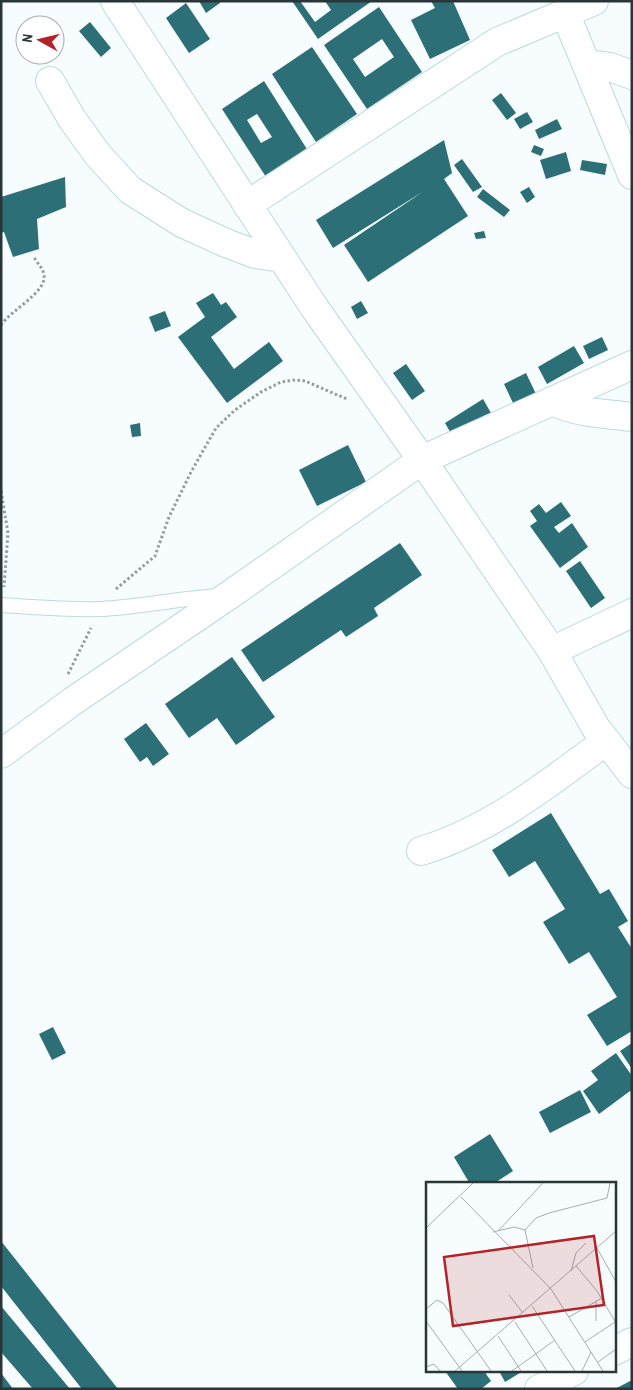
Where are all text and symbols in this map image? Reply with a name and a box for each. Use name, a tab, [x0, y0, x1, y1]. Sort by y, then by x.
north arrow	[15, 15, 65, 65]
text: N	[18, 33, 37, 44]
inset map	[426, 1182, 616, 1372]

